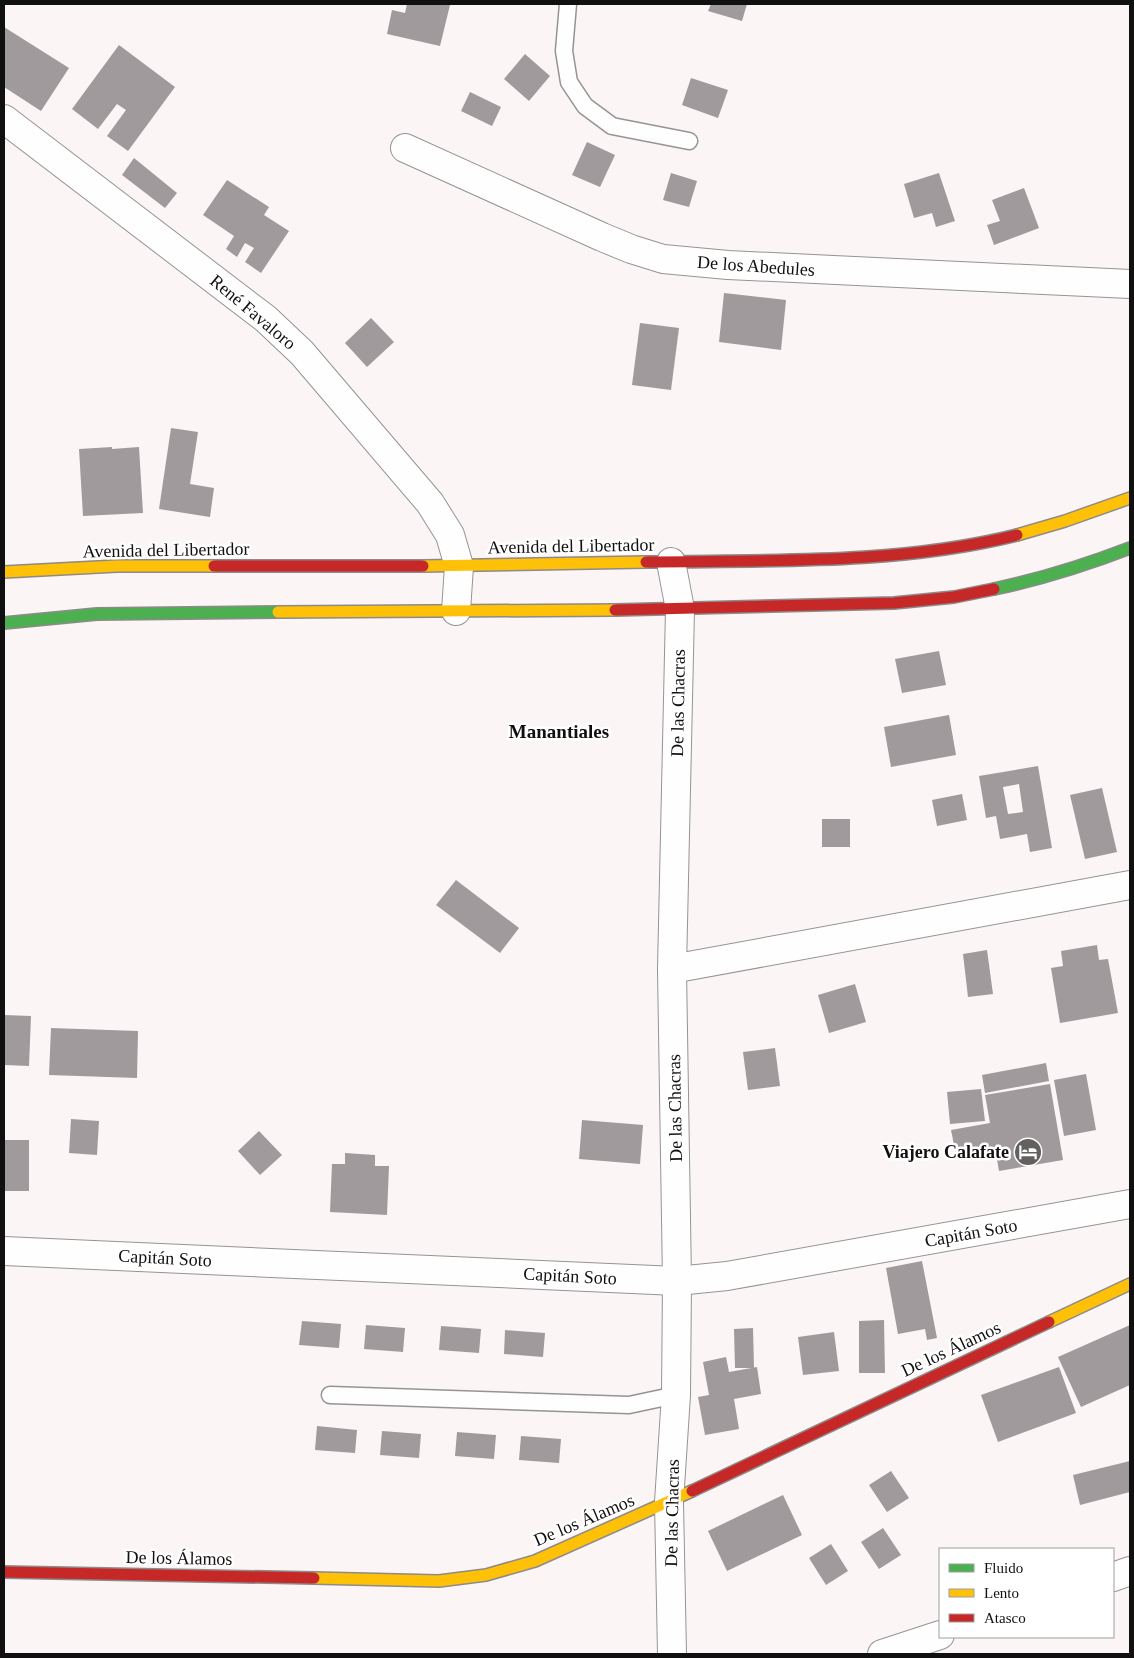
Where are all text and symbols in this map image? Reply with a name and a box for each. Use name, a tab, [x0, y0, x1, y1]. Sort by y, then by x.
street label: De los Abedules	[696, 252, 816, 280]
street label: René Favaloro	[206, 270, 300, 354]
street label: Avenida del Libertador	[488, 535, 654, 557]
street label: Avenida del Libertador	[83, 539, 249, 561]
street label: De las Chacras	[667, 649, 689, 757]
district label: Manantiales	[509, 721, 609, 742]
street label: De las Chacras	[664, 1054, 686, 1162]
hotel icon: Viajero Calafate	[1013, 1137, 1043, 1167]
place label: Viajero Calafate	[883, 1142, 1009, 1162]
street label: Capitán Soto	[923, 1215, 1019, 1251]
street label: Capitán Soto	[118, 1246, 212, 1270]
street label: Capitán Soto	[523, 1264, 617, 1288]
street label: De los Álamos	[898, 1316, 1004, 1381]
street label: De las Chacras	[661, 1459, 683, 1567]
street label: De los Álamos	[530, 1489, 637, 1550]
street label: De los Álamos	[125, 1546, 233, 1569]
legend	[939, 1548, 1114, 1638]
text: Fluido	[984, 1560, 1023, 1576]
text: Lento	[984, 1585, 1019, 1601]
text: Atasco	[984, 1610, 1026, 1626]

